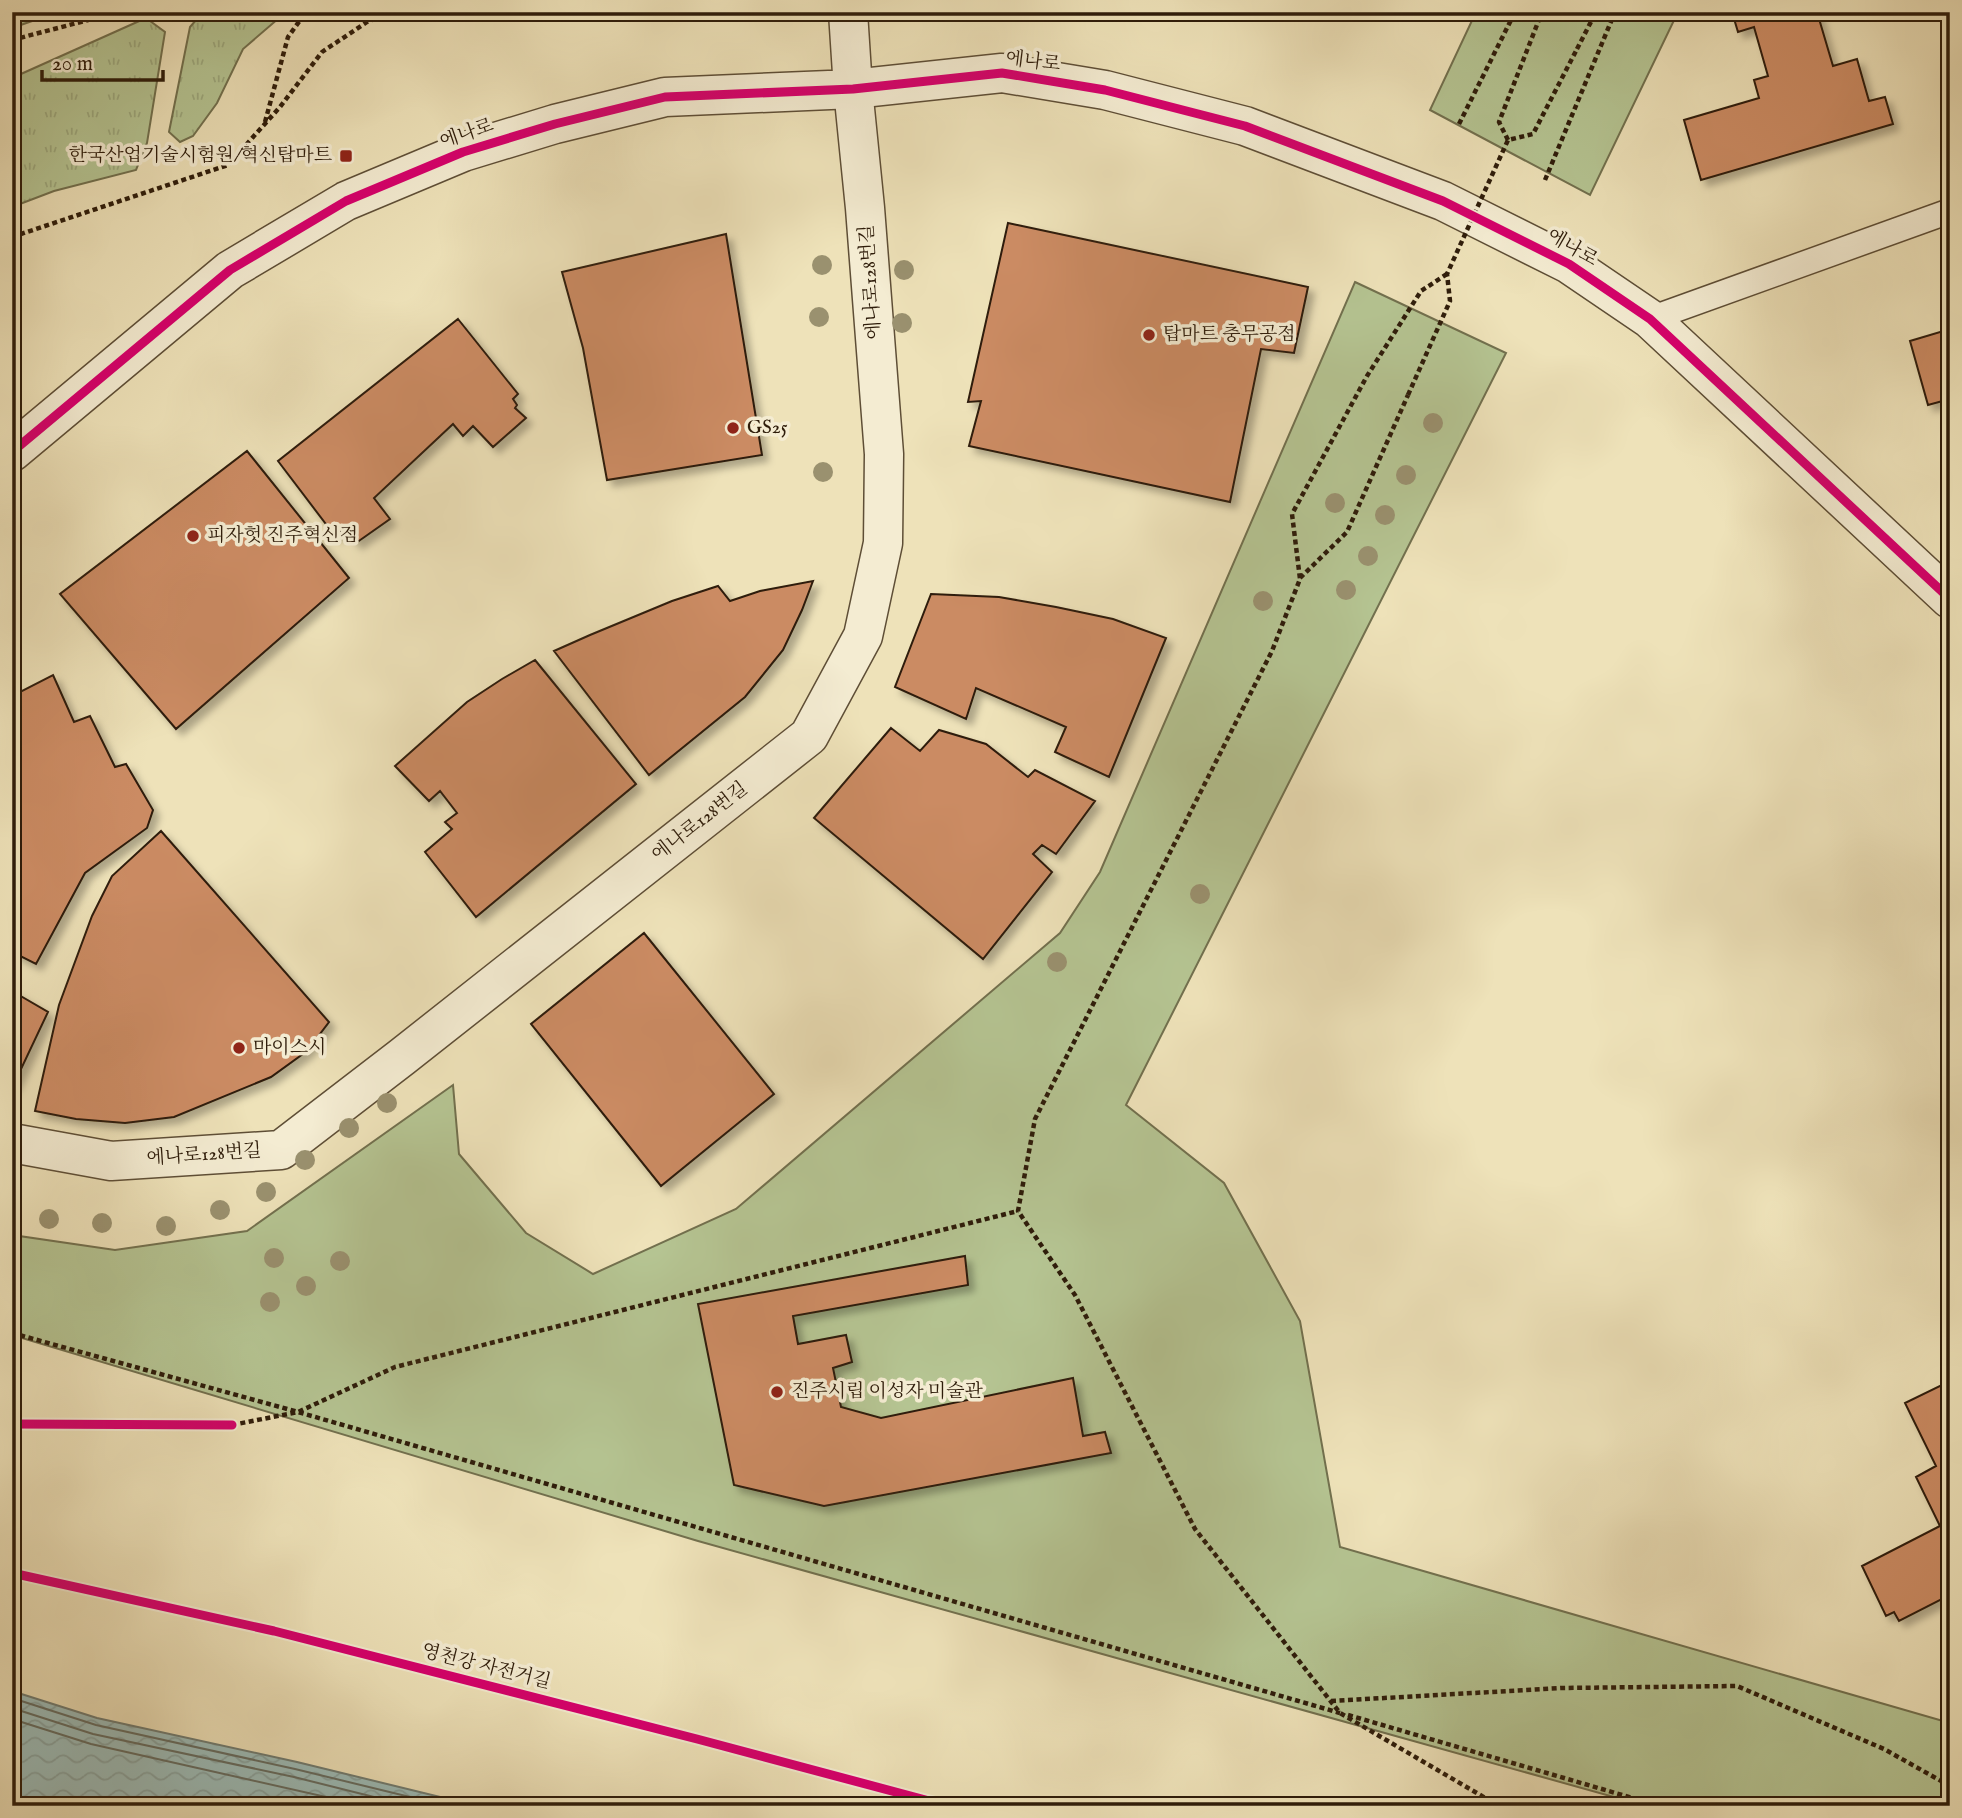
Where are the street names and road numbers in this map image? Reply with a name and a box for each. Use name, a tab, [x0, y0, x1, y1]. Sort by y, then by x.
street label: 에나로	[1004, 47, 1062, 77]
street label: 에나로	[437, 114, 497, 154]
street label: 에나로128번길	[855, 224, 887, 340]
street label: 에나로	[1542, 224, 1602, 272]
street label: 에나로128번길	[647, 777, 753, 867]
street label: 에나로128번길	[146, 1139, 262, 1171]
street label: 영천강 자전거길	[419, 1639, 553, 1695]

